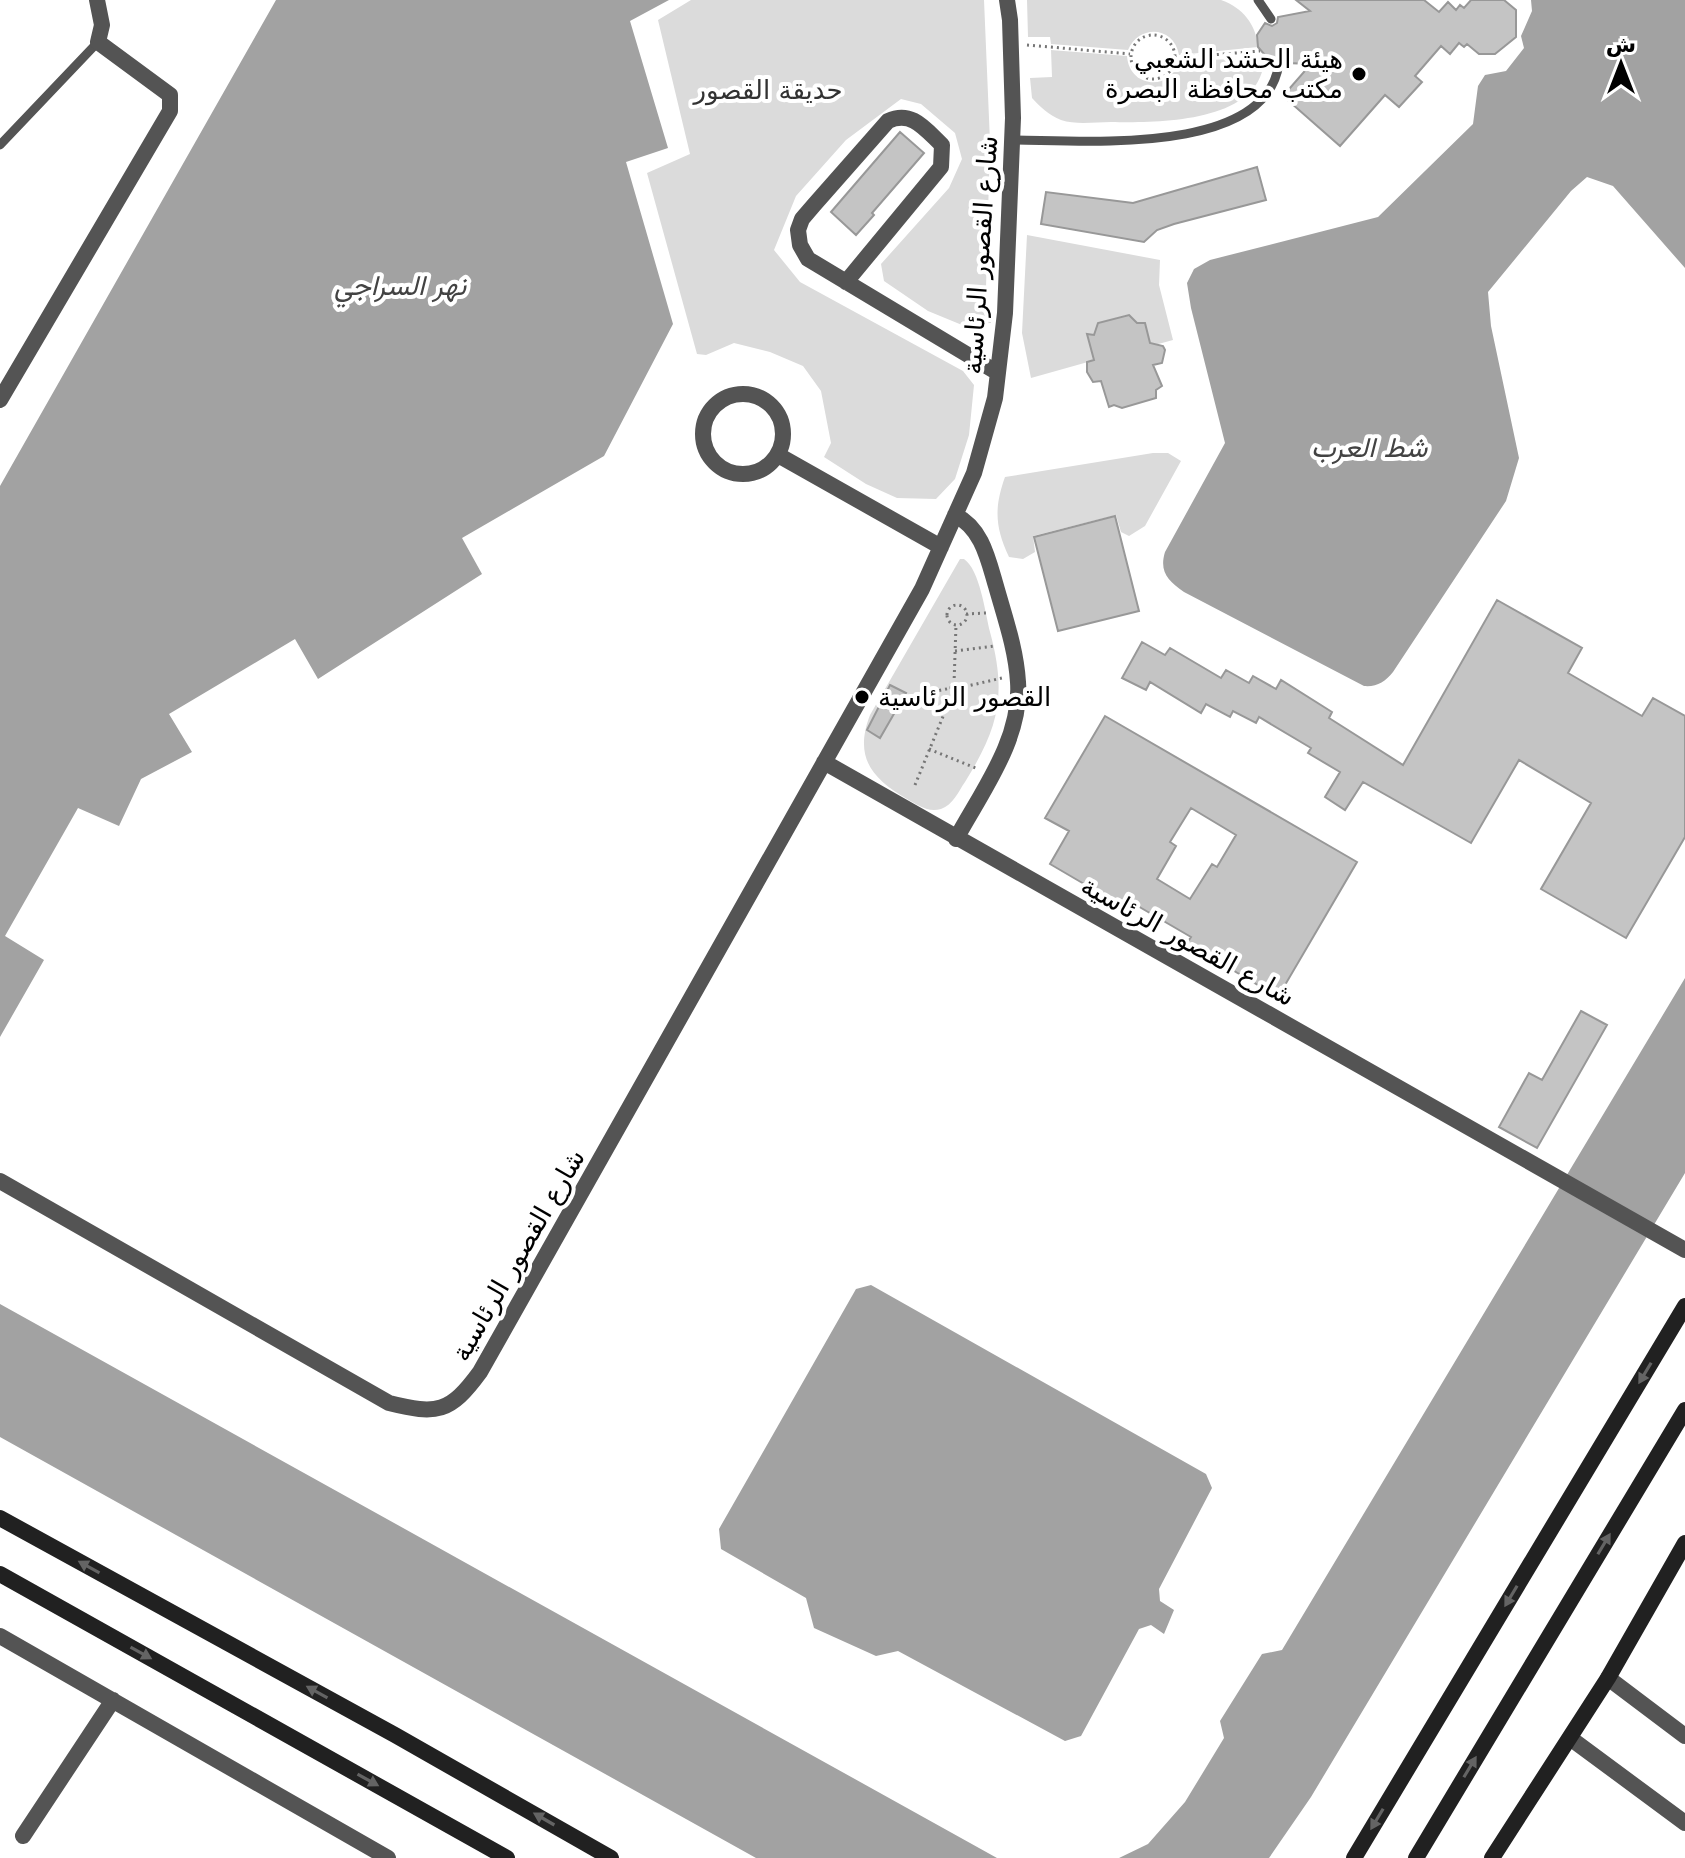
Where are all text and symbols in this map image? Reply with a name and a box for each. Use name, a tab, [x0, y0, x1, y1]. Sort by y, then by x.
north arrow	[1581, 24, 1661, 104]
text: ش	[1606, 32, 1636, 57]
place label: هيئة الحشد الشعبي مكتب محافظة البصرة	[1105, 44, 1343, 105]
marker: هيئة الحشد الشعبي مكتب محافظة البصرة	[1350, 65, 1368, 83]
park label: حديقة القصور	[691, 75, 843, 106]
street label: شارع القصور الرئاسية	[957, 135, 1004, 376]
water label: نهر السراجي	[334, 269, 468, 308]
water label: شط العرب	[1311, 431, 1428, 465]
place label: القصور الرئاسية	[878, 682, 1051, 713]
marker: القصور الرئاسية	[853, 688, 871, 706]
street label: شارع القصور الرئاسية	[1076, 870, 1300, 1013]
street label: شارع القصور الرئاسية	[445, 1144, 592, 1367]
one-way arrow	[1638, 1362, 1652, 1384]
one-way arrow	[1597, 1533, 1611, 1555]
one-way arrow	[78, 1560, 101, 1573]
one-way arrow	[1504, 1585, 1518, 1607]
one-way arrow	[130, 1646, 153, 1660]
one-way arrow	[306, 1685, 328, 1699]
one-way arrow	[1463, 1756, 1477, 1778]
one-way arrow	[357, 1773, 379, 1787]
one-way arrow	[1371, 1808, 1385, 1830]
one-way arrow	[533, 1813, 555, 1827]

